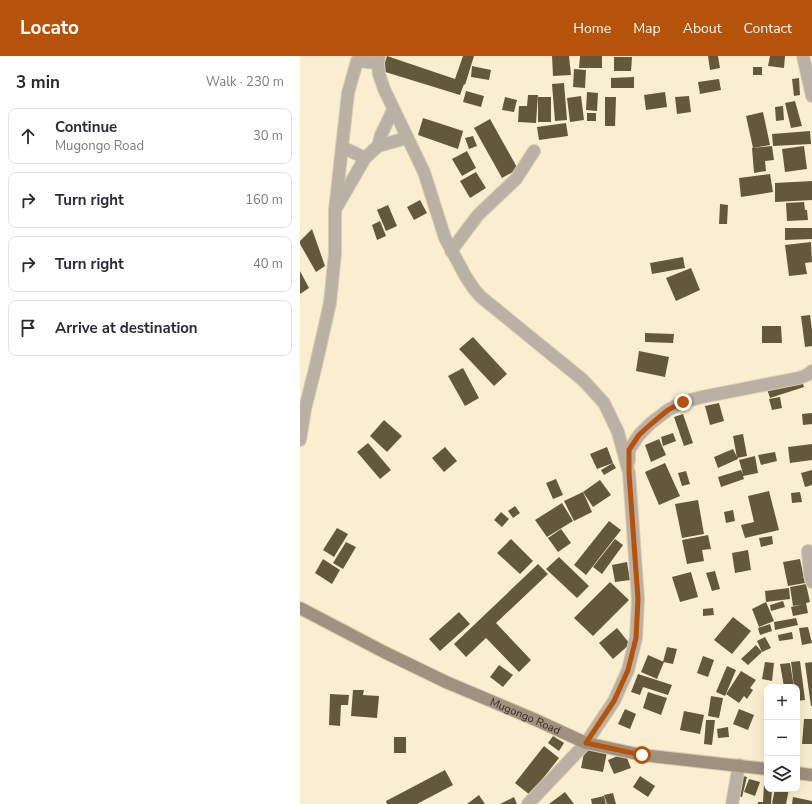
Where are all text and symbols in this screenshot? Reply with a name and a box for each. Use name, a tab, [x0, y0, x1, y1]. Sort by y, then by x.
text: Locato	[20, 15, 79, 41]
text: Home	[573, 19, 611, 38]
text: Map	[633, 19, 661, 38]
text: About	[683, 19, 722, 38]
text: Contact	[744, 19, 792, 38]
text: 3 min	[16, 71, 60, 94]
text: Walk · 230 m	[206, 73, 284, 91]
text: Continue	[55, 117, 117, 137]
icon: ahead	[17, 125, 39, 147]
text: 30 m	[253, 127, 283, 145]
text: Mugongo Road	[55, 137, 144, 155]
icon: right	[17, 189, 39, 211]
text: Turn right	[55, 190, 124, 210]
text: 160 m	[245, 191, 283, 209]
icon: right	[17, 253, 39, 275]
text: Turn right	[55, 254, 124, 274]
text: 40 m	[253, 255, 283, 273]
icon: arrive	[17, 317, 39, 339]
text: Arrive at destination	[55, 318, 198, 338]
route end	[674, 393, 692, 411]
map controls	[764, 684, 800, 792]
button: +	[764, 684, 800, 720]
street label: Mugongo Road	[488, 694, 563, 738]
button: −	[764, 720, 800, 756]
route start	[633, 746, 651, 764]
button: layers	[764, 756, 800, 792]

